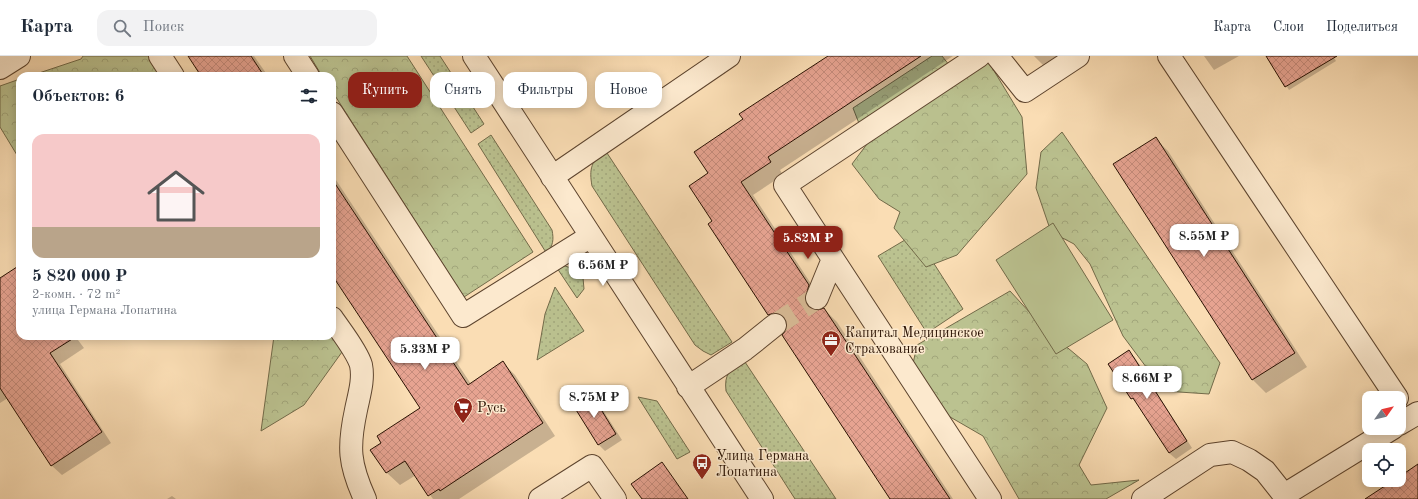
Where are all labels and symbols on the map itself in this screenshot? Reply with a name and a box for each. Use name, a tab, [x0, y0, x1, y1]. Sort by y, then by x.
pin: 8.55M ₽	[1167, 224, 1241, 258]
pin: 5.82M ₽	[771, 226, 845, 260]
pin: 6.56M ₽	[566, 253, 640, 287]
place label: Капитал Медицинское Страхование	[845, 326, 984, 356]
office icon: Капитал Медицинское Страхование	[820, 329, 842, 357]
pin: 5.33M ₽	[388, 337, 462, 371]
pin: 8.66M ₽	[1110, 366, 1184, 400]
pin: 8.75M ₽	[557, 385, 631, 419]
north arrow	[1362, 391, 1406, 435]
supermarket icon: Русь	[452, 396, 474, 424]
place label: Русь	[477, 401, 506, 415]
place label: Улица Германа Лопатина	[716, 449, 809, 479]
bus stop icon: Улица Германа Лопатина	[691, 452, 713, 480]

